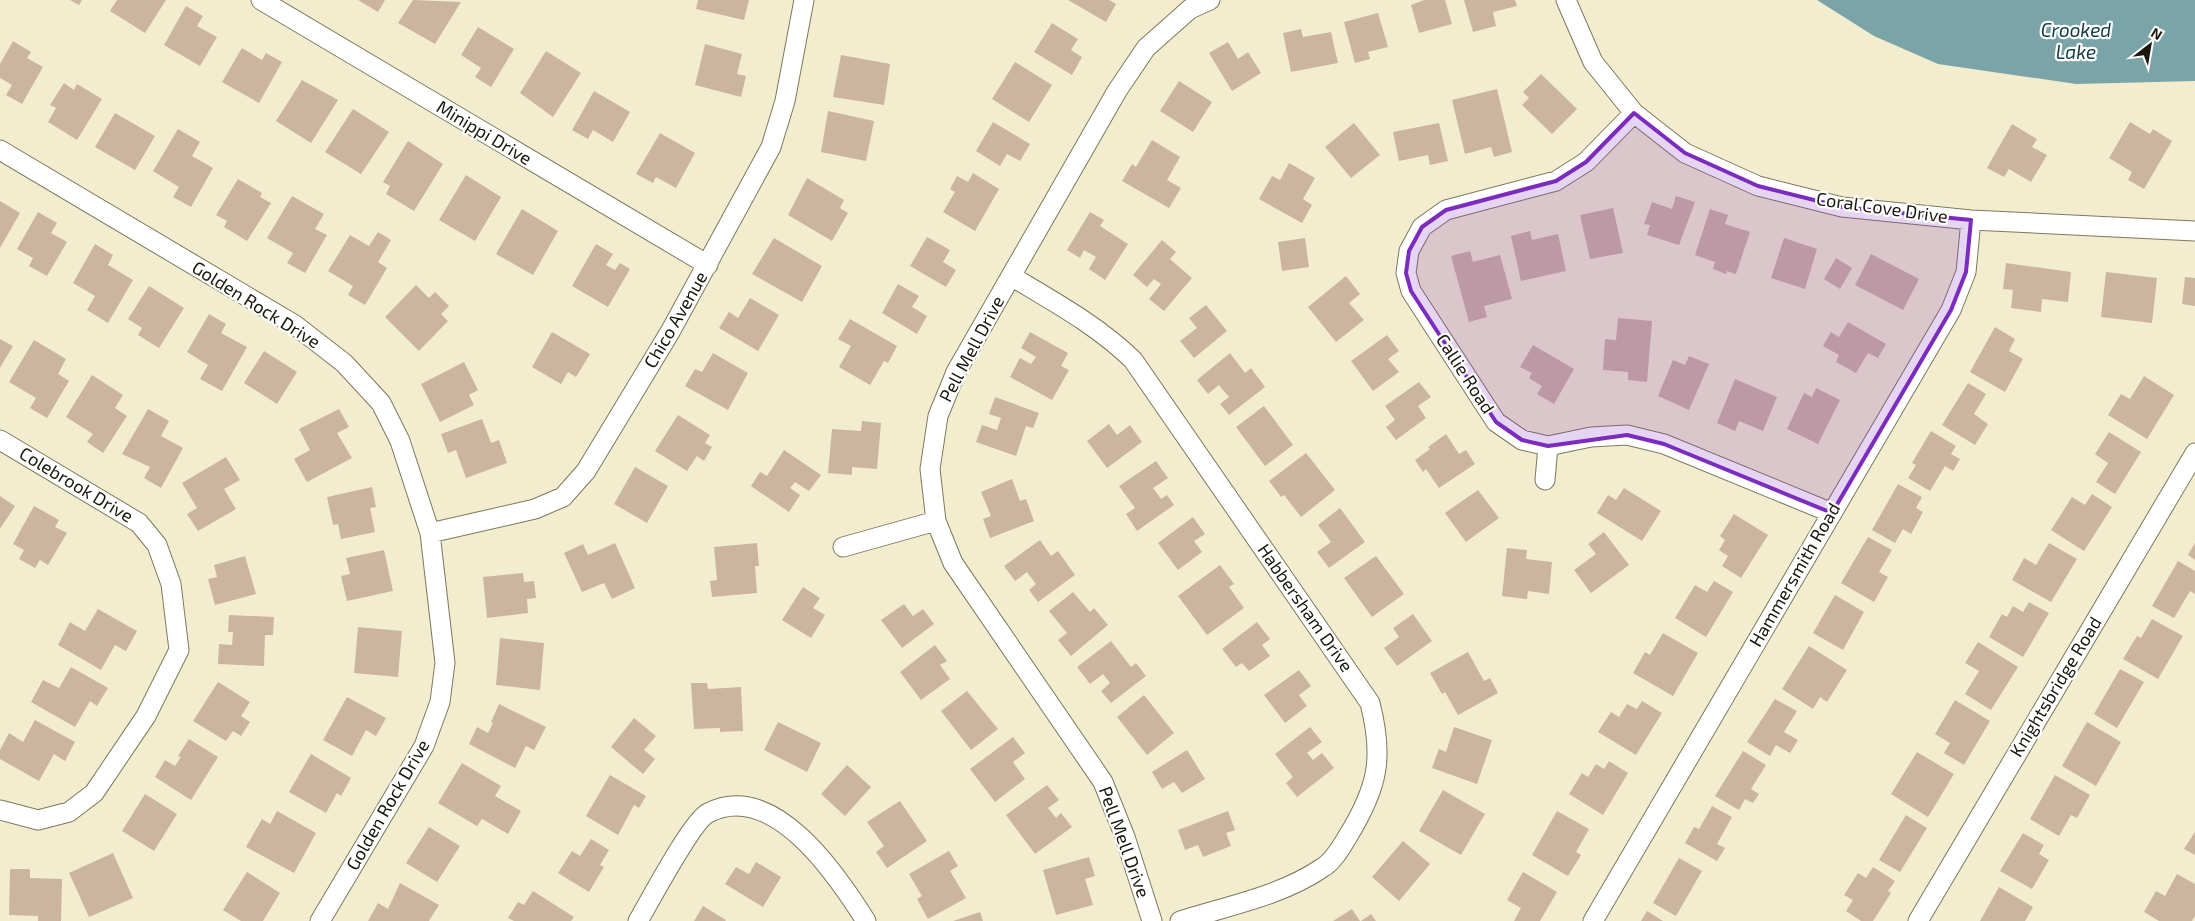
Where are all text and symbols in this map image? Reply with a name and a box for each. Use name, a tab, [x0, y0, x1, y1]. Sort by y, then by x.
water label: Crooked Lake	[2041, 18, 2111, 63]
north arrow	[2125, 20, 2175, 70]
text: N	[2148, 24, 2166, 43]
street label: Minippi Drive	[433, 95, 536, 169]
street label: Coral Cove Drive	[1815, 187, 1949, 227]
street label: Golden Rock Drive	[188, 256, 325, 352]
street label: Chico Avenue	[639, 267, 712, 372]
street label: Pell Mell Drive	[934, 292, 1008, 405]
street label: Callie Road	[1432, 330, 1500, 417]
street label: Colebrook Drive	[16, 442, 137, 527]
street label: Hammersmith Road	[1744, 499, 1844, 650]
street label: Habbersham Drive	[1253, 539, 1358, 676]
street label: Knightsbridge Road	[2005, 612, 2106, 760]
street label: Golden Rock Drive	[341, 735, 433, 874]
street label: Pell Mell Drive	[1095, 783, 1155, 900]

